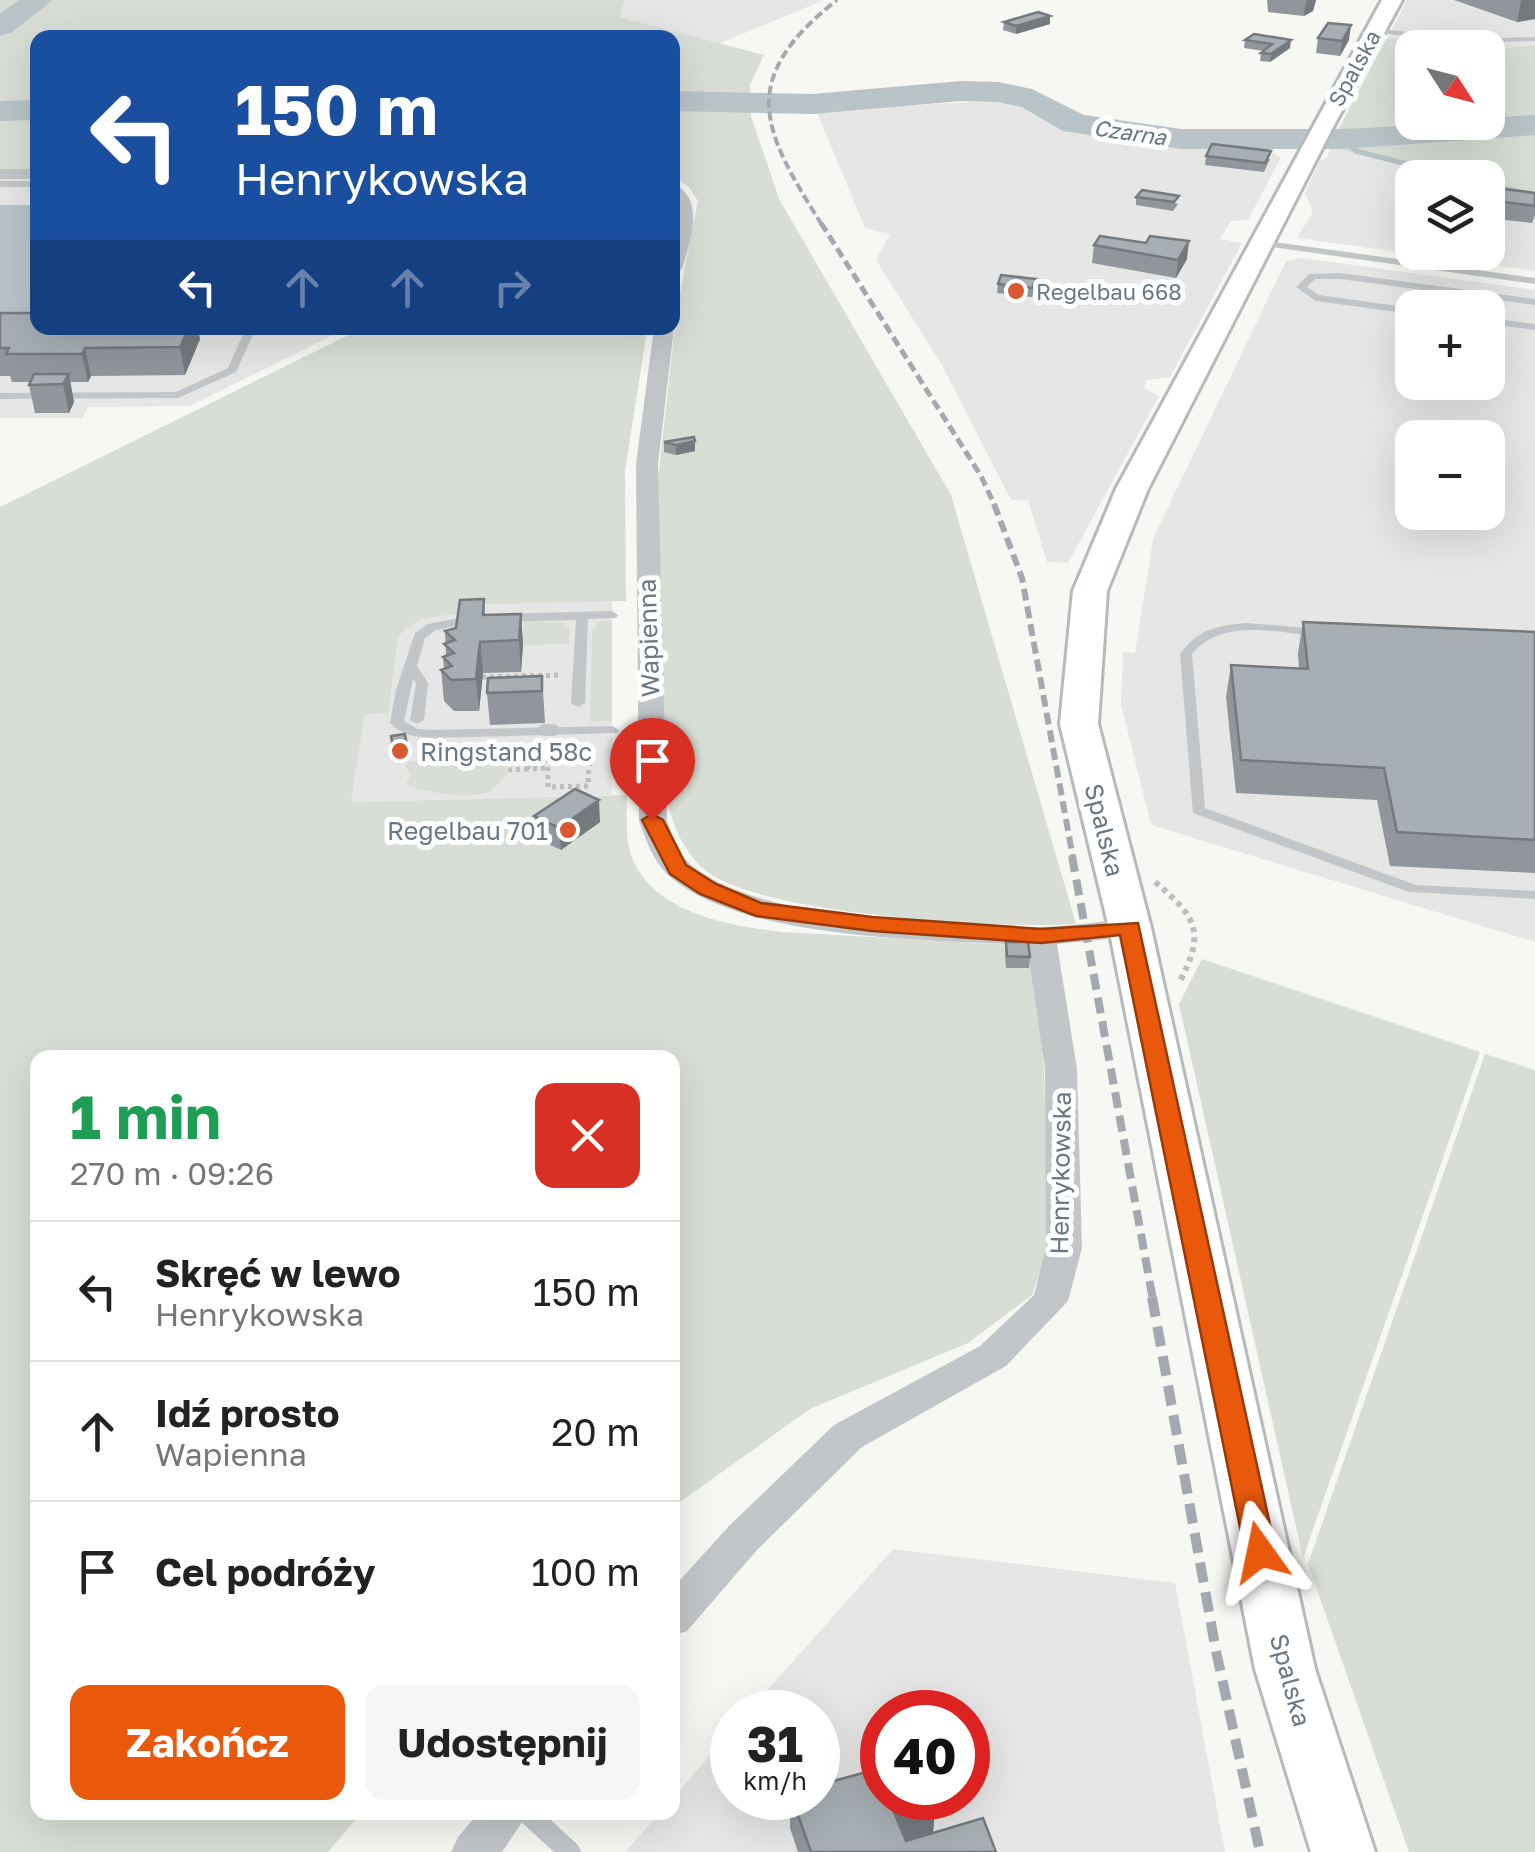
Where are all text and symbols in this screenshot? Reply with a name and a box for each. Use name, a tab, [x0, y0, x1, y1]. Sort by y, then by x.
street label: Spalska	[1322, 25, 1386, 111]
north arrow	[1395, 30, 1505, 140]
map controls	[1395, 30, 1505, 530]
text: 150 m	[235, 66, 438, 150]
icon: left	[70, 70, 200, 200]
water label: Czarna	[1092, 114, 1170, 151]
text: Henrykowska	[235, 151, 529, 205]
button: layers	[1395, 160, 1505, 270]
icon: left	[170, 260, 225, 315]
icon: ahead	[275, 260, 330, 315]
icon: ahead	[380, 260, 435, 315]
icon: right	[485, 260, 540, 315]
place label: Regelbau 668	[1036, 278, 1182, 305]
marker: Regelbau 668	[1005, 280, 1027, 302]
button: +	[1395, 290, 1505, 400]
button: −	[1395, 420, 1505, 530]
street label: Wapienna	[630, 578, 666, 698]
pin	[610, 718, 695, 821]
icon: arrive	[625, 733, 680, 788]
place label: Ringstand 58c	[420, 736, 592, 767]
marker: Ringstand 58c	[389, 740, 411, 762]
street label: Spalska	[1078, 780, 1132, 880]
place label: Regelbau 701	[387, 815, 548, 846]
marker: Regelbau 701	[557, 819, 579, 841]
text: 1 min	[70, 1080, 221, 1152]
button: close	[535, 1083, 640, 1188]
street label: Henrykowska	[1043, 1091, 1077, 1255]
text: 270 m · 09:26	[70, 1154, 274, 1192]
text: Skręć w lewo	[155, 1250, 400, 1295]
icon: left	[70, 1264, 125, 1319]
text: 150 m	[533, 1269, 640, 1314]
text: Henrykowska	[155, 1295, 364, 1333]
text: Idź prosto	[155, 1390, 340, 1435]
icon: ahead	[70, 1404, 125, 1459]
text: 20 m	[551, 1409, 640, 1454]
text: Wapienna	[155, 1435, 307, 1473]
position arrow	[1208, 1500, 1312, 1604]
icon: arrive	[70, 1544, 125, 1599]
text: Cel podróży	[155, 1549, 376, 1594]
text: 100 m	[531, 1549, 640, 1594]
street label: Spalska	[1264, 1630, 1318, 1730]
button: Zakończ	[70, 1685, 345, 1800]
button: Udostępnij	[365, 1685, 640, 1800]
speed limit sign: 40	[860, 1690, 990, 1820]
text: 31	[747, 1713, 803, 1773]
text: km/h	[743, 1765, 807, 1796]

